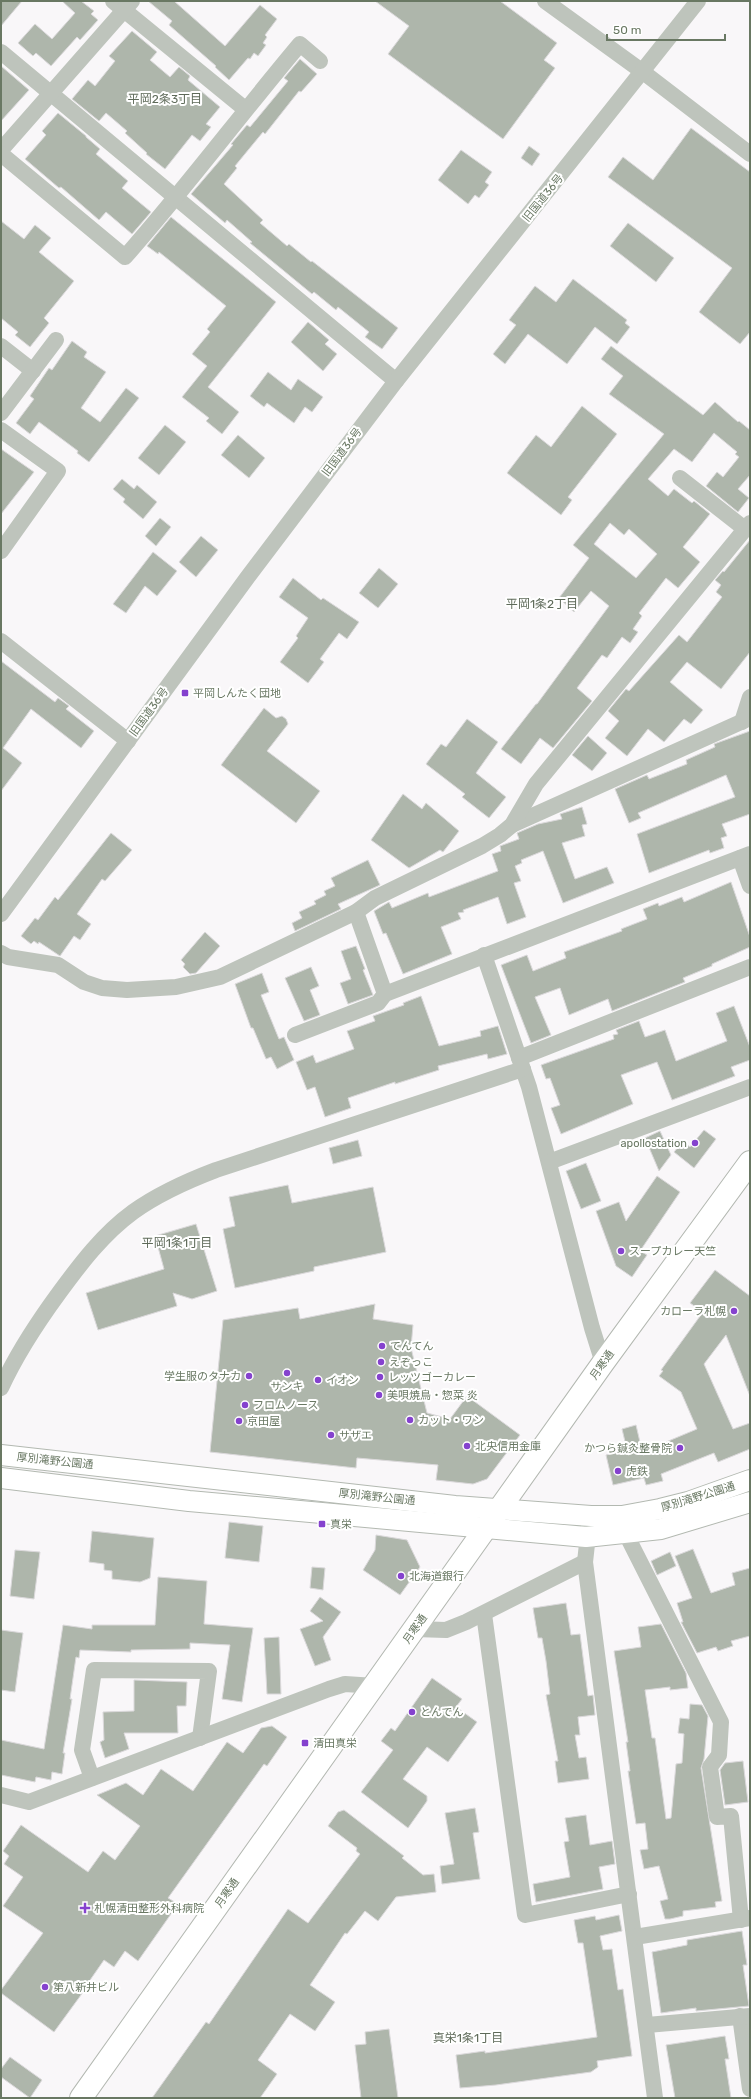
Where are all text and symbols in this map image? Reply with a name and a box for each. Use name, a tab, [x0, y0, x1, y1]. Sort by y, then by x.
scale bar	[607, 16, 725, 42]
text: 50 m	[613, 23, 641, 37]
district label: 平岡2条3丁目	[128, 92, 202, 106]
street label: 旧国道36号	[520, 172, 566, 224]
street label: 旧国道36号	[320, 425, 364, 479]
district label: 平岡1条2丁目	[506, 597, 578, 611]
street label: 旧国道36号	[127, 685, 171, 739]
place label: 平岡しんたく団地	[193, 687, 281, 700]
marker: 平岡しんたく団地	[180, 688, 190, 698]
place label: apollostation	[621, 1137, 687, 1150]
marker: apollostation	[690, 1138, 700, 1148]
district label: 平岡1条1丁目	[142, 1236, 212, 1250]
place label: スープカレー天竺	[629, 1245, 716, 1258]
marker: スープカレー天竺	[616, 1246, 626, 1256]
place label: カローラ札幌	[660, 1305, 726, 1318]
marker: カローラ札幌	[729, 1306, 739, 1316]
place label: てんてん	[390, 1340, 433, 1353]
marker: てんてん	[377, 1341, 387, 1351]
street label: 月寒通	[587, 1348, 617, 1382]
place label: えぞっこ	[389, 1356, 433, 1369]
marker: えぞっこ	[376, 1357, 386, 1367]
marker: サンキ	[282, 1368, 292, 1378]
place label: 学生服のタナカ	[164, 1370, 241, 1383]
marker: 学生服のタナカ	[244, 1371, 254, 1381]
place label: レッツゴーカレー	[388, 1371, 476, 1384]
marker: レッツゴーカレー	[375, 1372, 385, 1382]
place label: イオン	[326, 1374, 359, 1387]
marker: イオン	[313, 1375, 323, 1385]
place label: サンキ	[271, 1380, 304, 1393]
place label: 美唄焼鳥・惣菜 炎	[387, 1389, 478, 1402]
marker: 美唄焼鳥・惣菜 炎	[374, 1390, 384, 1400]
place label: フロムノース	[253, 1399, 318, 1412]
marker: フロムノース	[240, 1400, 250, 1410]
place label: カット・ワン	[418, 1414, 484, 1427]
place label: 京田屋	[247, 1415, 280, 1428]
marker: カット・ワン	[405, 1415, 415, 1425]
marker: 京田屋	[234, 1416, 244, 1426]
place label: サザエ	[339, 1429, 372, 1442]
marker: サザエ	[326, 1430, 336, 1440]
place label: 北央信用金庫	[475, 1440, 541, 1453]
marker: 北央信用金庫	[462, 1441, 472, 1451]
place label: かつら鍼灸整骨院	[584, 1442, 672, 1455]
marker: かつら鍼灸整骨院	[675, 1443, 685, 1453]
street label: 厚別滝野公園通	[16, 1451, 94, 1471]
place label: 虎鉄	[626, 1465, 648, 1478]
marker: 虎鉄	[613, 1466, 623, 1476]
street label: 厚別滝野公園通	[659, 1480, 737, 1514]
street label: 厚別滝野公園通	[338, 1487, 416, 1507]
place label: 真栄	[330, 1518, 352, 1531]
marker: 真栄	[317, 1519, 327, 1529]
place label: 北海道銀行	[409, 1570, 464, 1583]
marker: 北海道銀行	[396, 1571, 406, 1581]
street label: 月寒通	[400, 1612, 430, 1646]
place label: とんでん	[420, 1706, 463, 1719]
marker: とんでん	[407, 1707, 417, 1717]
place label: 清田真栄	[313, 1737, 357, 1750]
marker: 清田真栄	[300, 1738, 310, 1748]
street label: 月寒通	[212, 1876, 242, 1910]
marker: 札幌清田整形外科病院	[79, 1902, 91, 1914]
place label: 札幌清田整形外科病院	[94, 1902, 204, 1915]
place label: 第八新井ビル	[53, 1981, 119, 1994]
marker: 第八新井ビル	[40, 1982, 50, 1992]
district label: 真栄1条1丁目	[433, 2031, 503, 2045]

